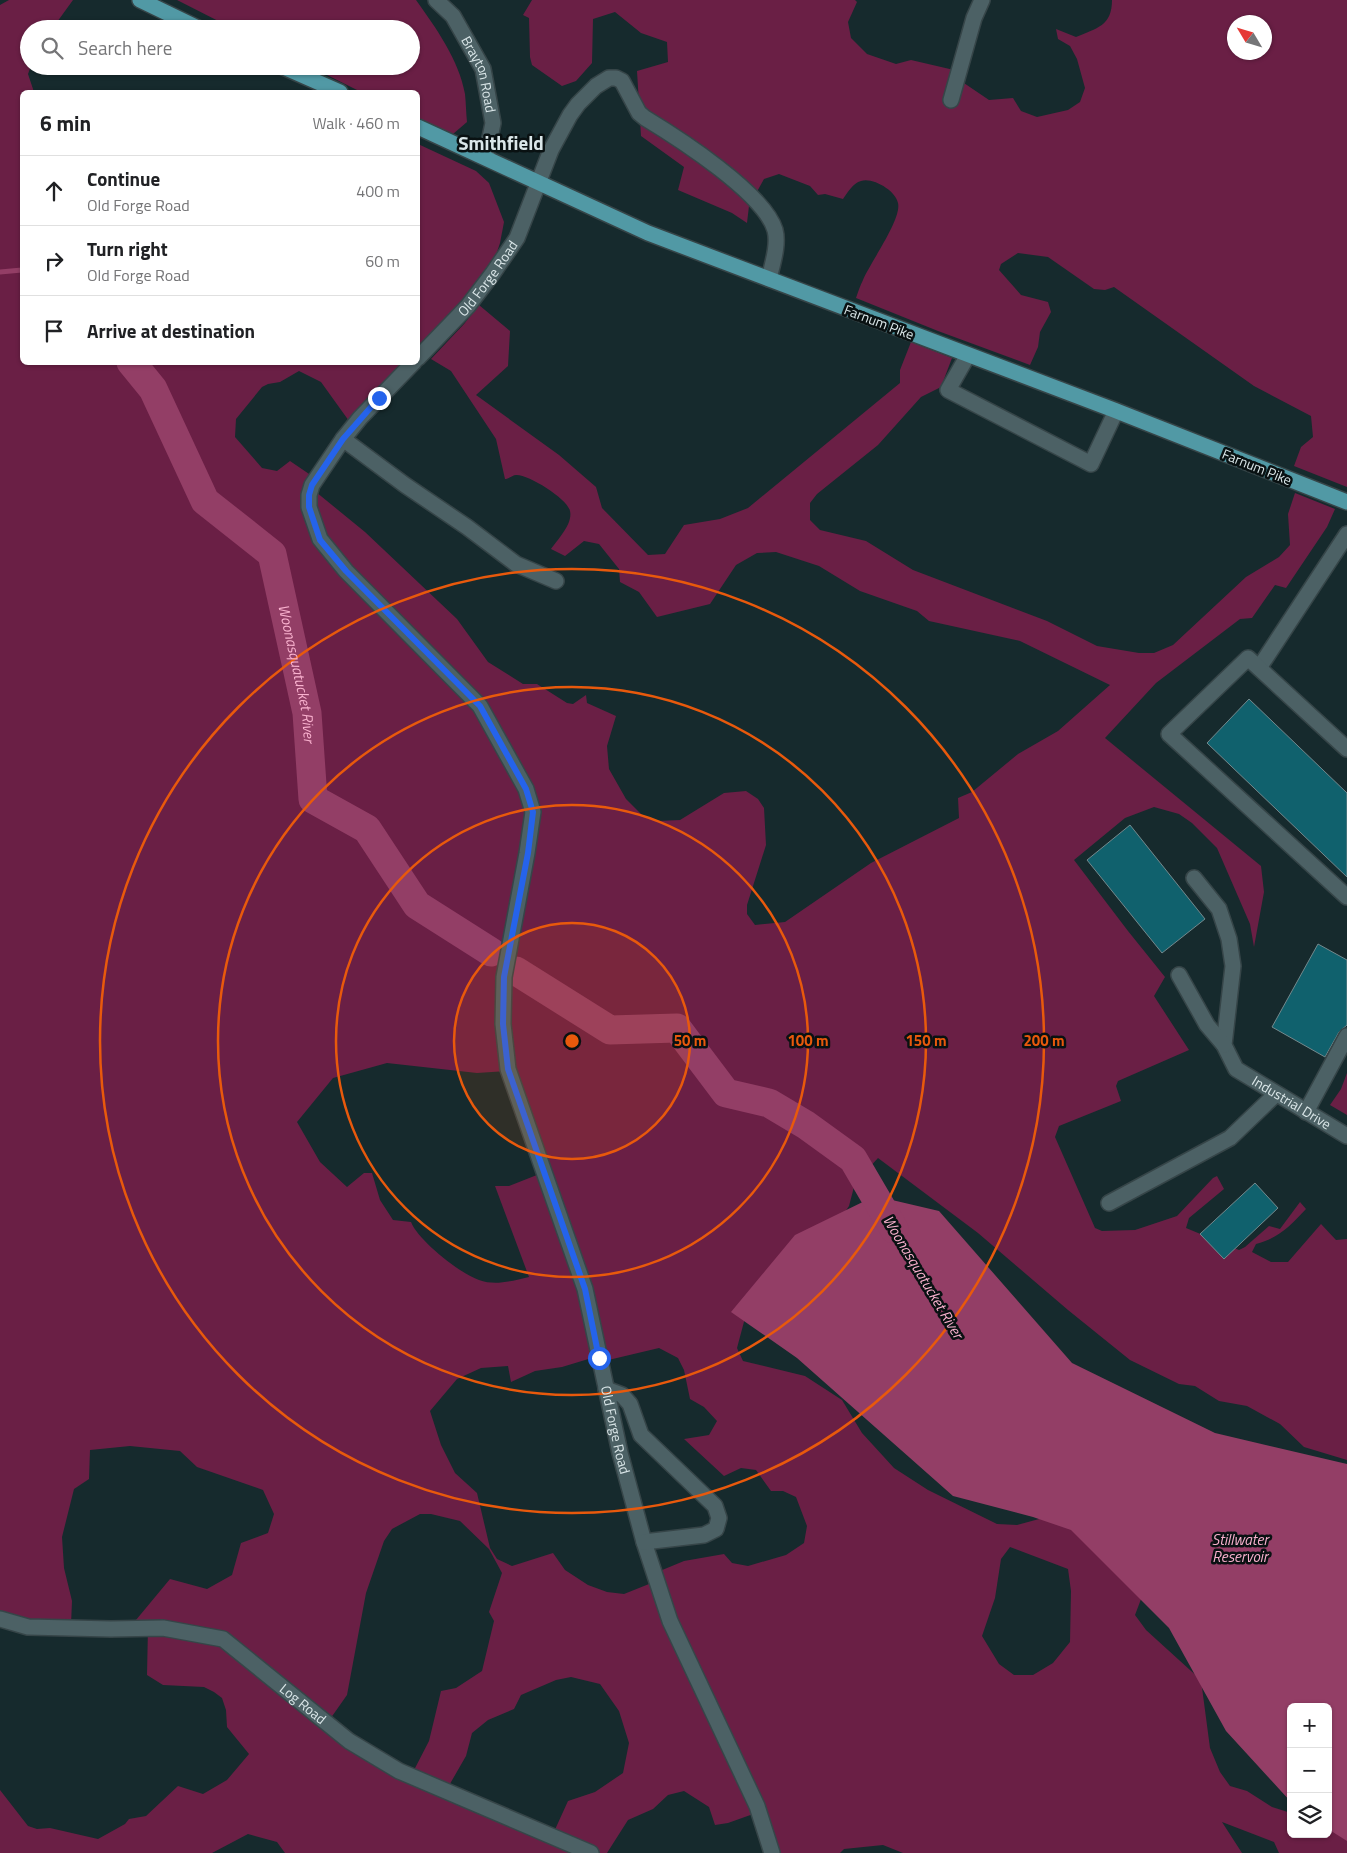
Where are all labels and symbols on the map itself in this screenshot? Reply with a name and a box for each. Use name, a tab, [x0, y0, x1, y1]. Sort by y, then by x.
north arrow	[1227, 15, 1272, 60]
street label: Brayton Road	[456, 32, 502, 114]
district label: Smithfield	[458, 128, 544, 157]
street label: Old Forge Road	[452, 236, 522, 321]
street label: Farnum Pike	[841, 299, 917, 345]
route end	[368, 387, 391, 410]
street label: Farnum Pike	[1219, 443, 1295, 490]
water label: Woonasquatucket River	[272, 602, 321, 746]
text: 50 m	[674, 1029, 706, 1052]
text: 100 m	[787, 1029, 829, 1052]
text: 150 m	[905, 1029, 947, 1052]
text: 200 m	[1023, 1029, 1065, 1052]
centre of rings	[563, 1032, 581, 1050]
street label: Industrial Drive	[1248, 1070, 1335, 1134]
water label: Woonasquatucket River	[877, 1211, 971, 1345]
route start	[588, 1347, 611, 1370]
street label: Old Forge Road	[596, 1384, 636, 1476]
water label: Stillwater Reservoir	[1212, 1528, 1271, 1568]
street label: Log Road	[275, 1678, 331, 1729]

